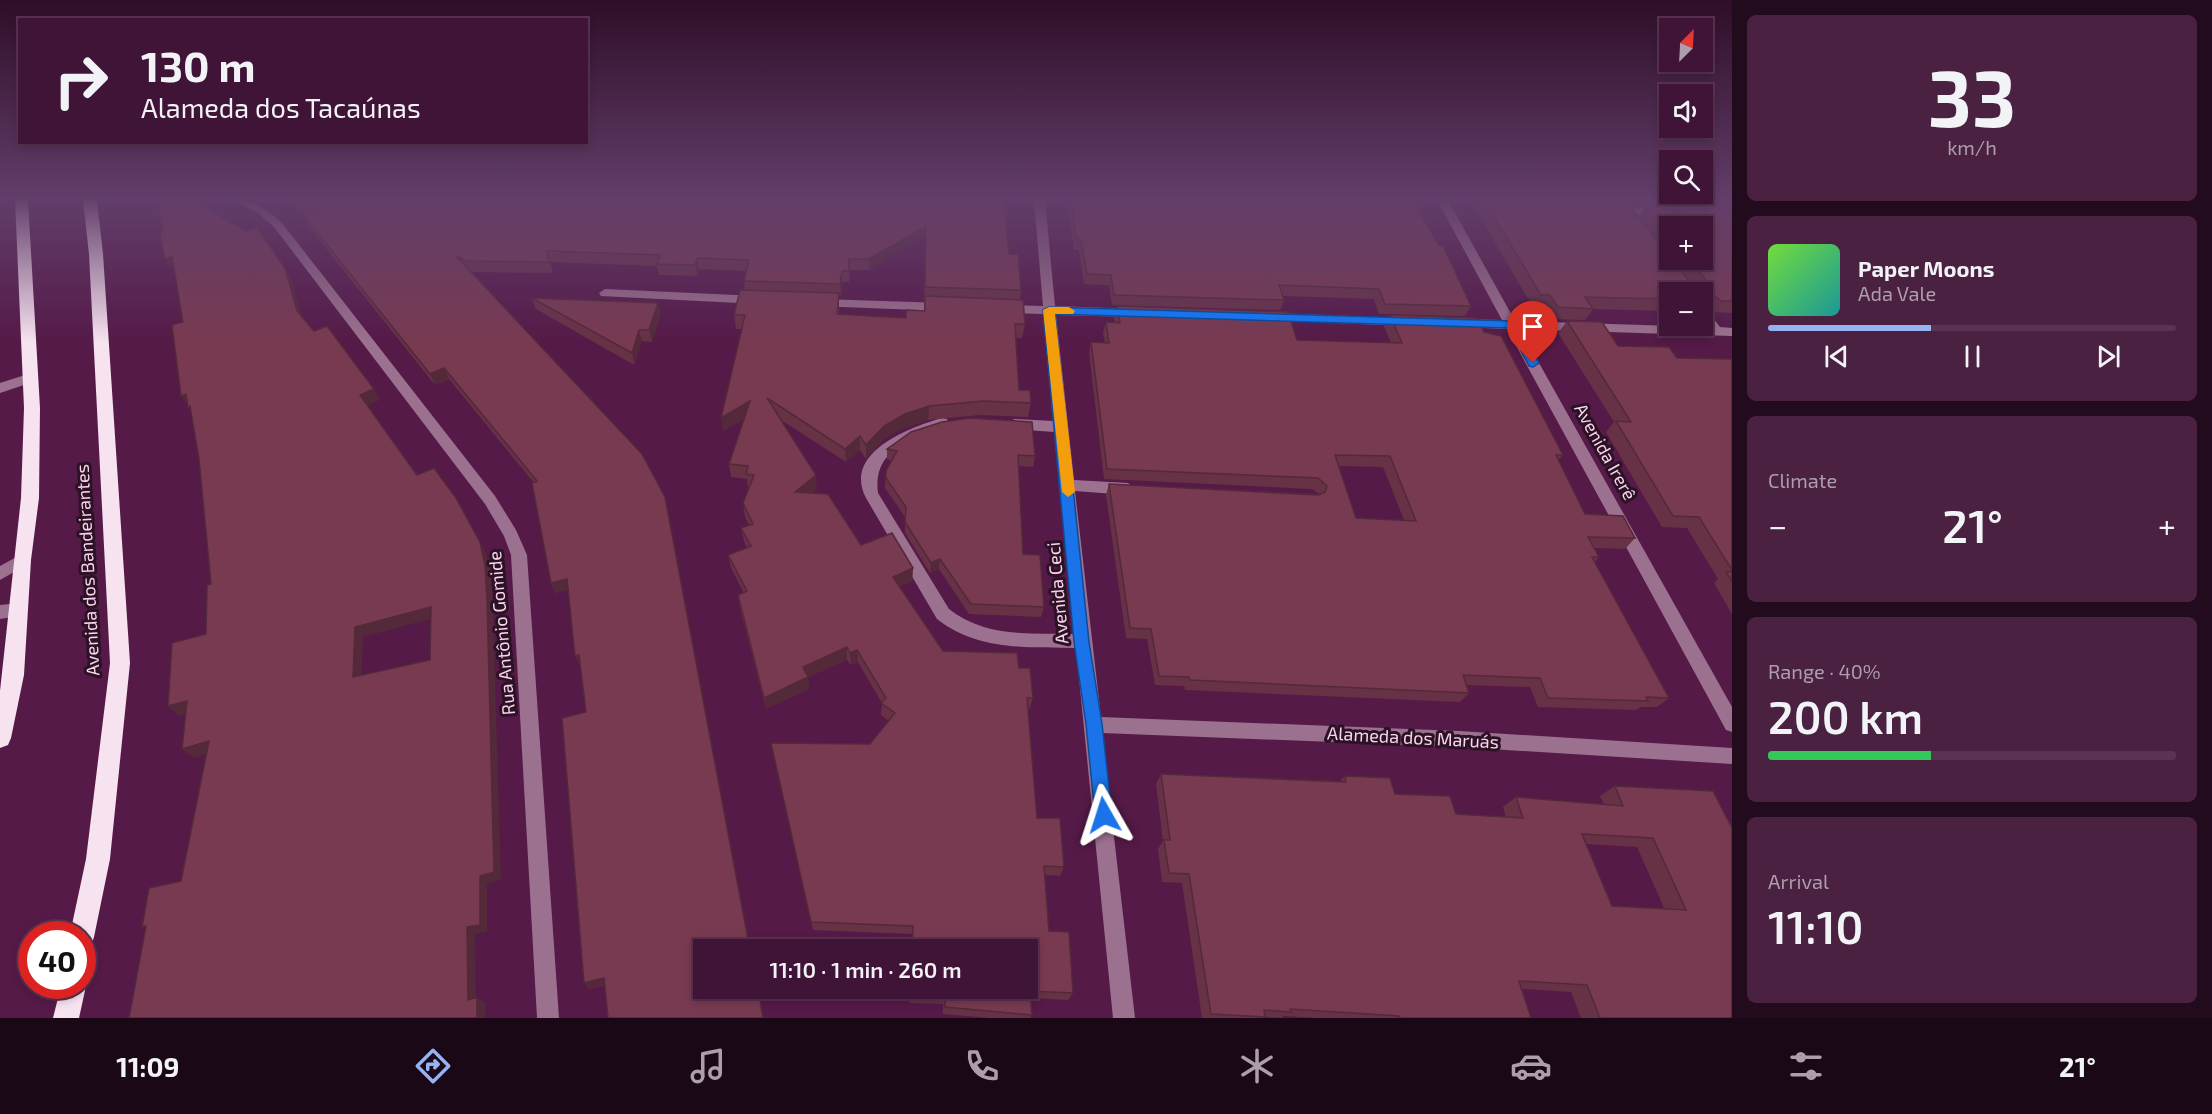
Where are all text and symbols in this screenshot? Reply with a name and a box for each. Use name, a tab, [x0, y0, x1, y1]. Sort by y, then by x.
north arrow	[1659, 18, 1713, 72]
map controls	[1659, 18, 1713, 336]
text: 130 m	[141, 40, 256, 90]
icon: right	[42, 42, 120, 120]
text: 33	[1928, 49, 2016, 143]
button: sound	[1659, 84, 1713, 138]
text: Alameda dos Tacaúnas	[141, 91, 421, 123]
text: km/h	[1947, 135, 1997, 159]
button: search	[1659, 150, 1713, 204]
button: +	[1659, 216, 1713, 270]
text: Paper Moons	[1858, 255, 1994, 281]
text: Ada Vale	[1858, 281, 1936, 305]
button: −	[1659, 282, 1713, 336]
pin	[1507, 301, 1558, 363]
icon: arrive	[1516, 310, 1549, 343]
icon: previous	[1820, 340, 1853, 373]
icon: pause	[1956, 340, 1989, 373]
icon: next	[2092, 340, 2125, 373]
street label: Avenida Irerê	[1570, 399, 1641, 504]
street label: Avenida dos Bandeirantes	[70, 464, 104, 676]
text: Climate	[1768, 468, 1837, 492]
text: 21°	[1942, 498, 2003, 552]
text: −	[1768, 505, 1787, 545]
text: +	[2158, 505, 2176, 545]
street label: Avenida Ceci	[1042, 541, 1072, 645]
street label: Rua Antônio Gomide	[483, 550, 519, 716]
text: Range · 40%	[1768, 659, 1881, 683]
text: 200 km	[1768, 689, 1923, 743]
street label: Alameda dos Maruás	[1327, 722, 1499, 752]
position arrow	[1072, 783, 1136, 847]
text: Arrival	[1768, 869, 1829, 893]
text: 11:10	[1768, 899, 1863, 953]
speed limit sign: 40	[18, 921, 96, 999]
text: 11:10 · 1 min · 260 m	[769, 956, 962, 982]
icon: directions	[412, 1045, 454, 1087]
icon: music	[687, 1045, 729, 1087]
icon: phone	[961, 1045, 1003, 1087]
icon: climate	[1236, 1045, 1278, 1087]
icon: car	[1510, 1045, 1552, 1087]
icon: filters	[1785, 1045, 1827, 1087]
text: 11:09	[116, 1050, 179, 1082]
text: 21°	[2059, 1050, 2096, 1082]

